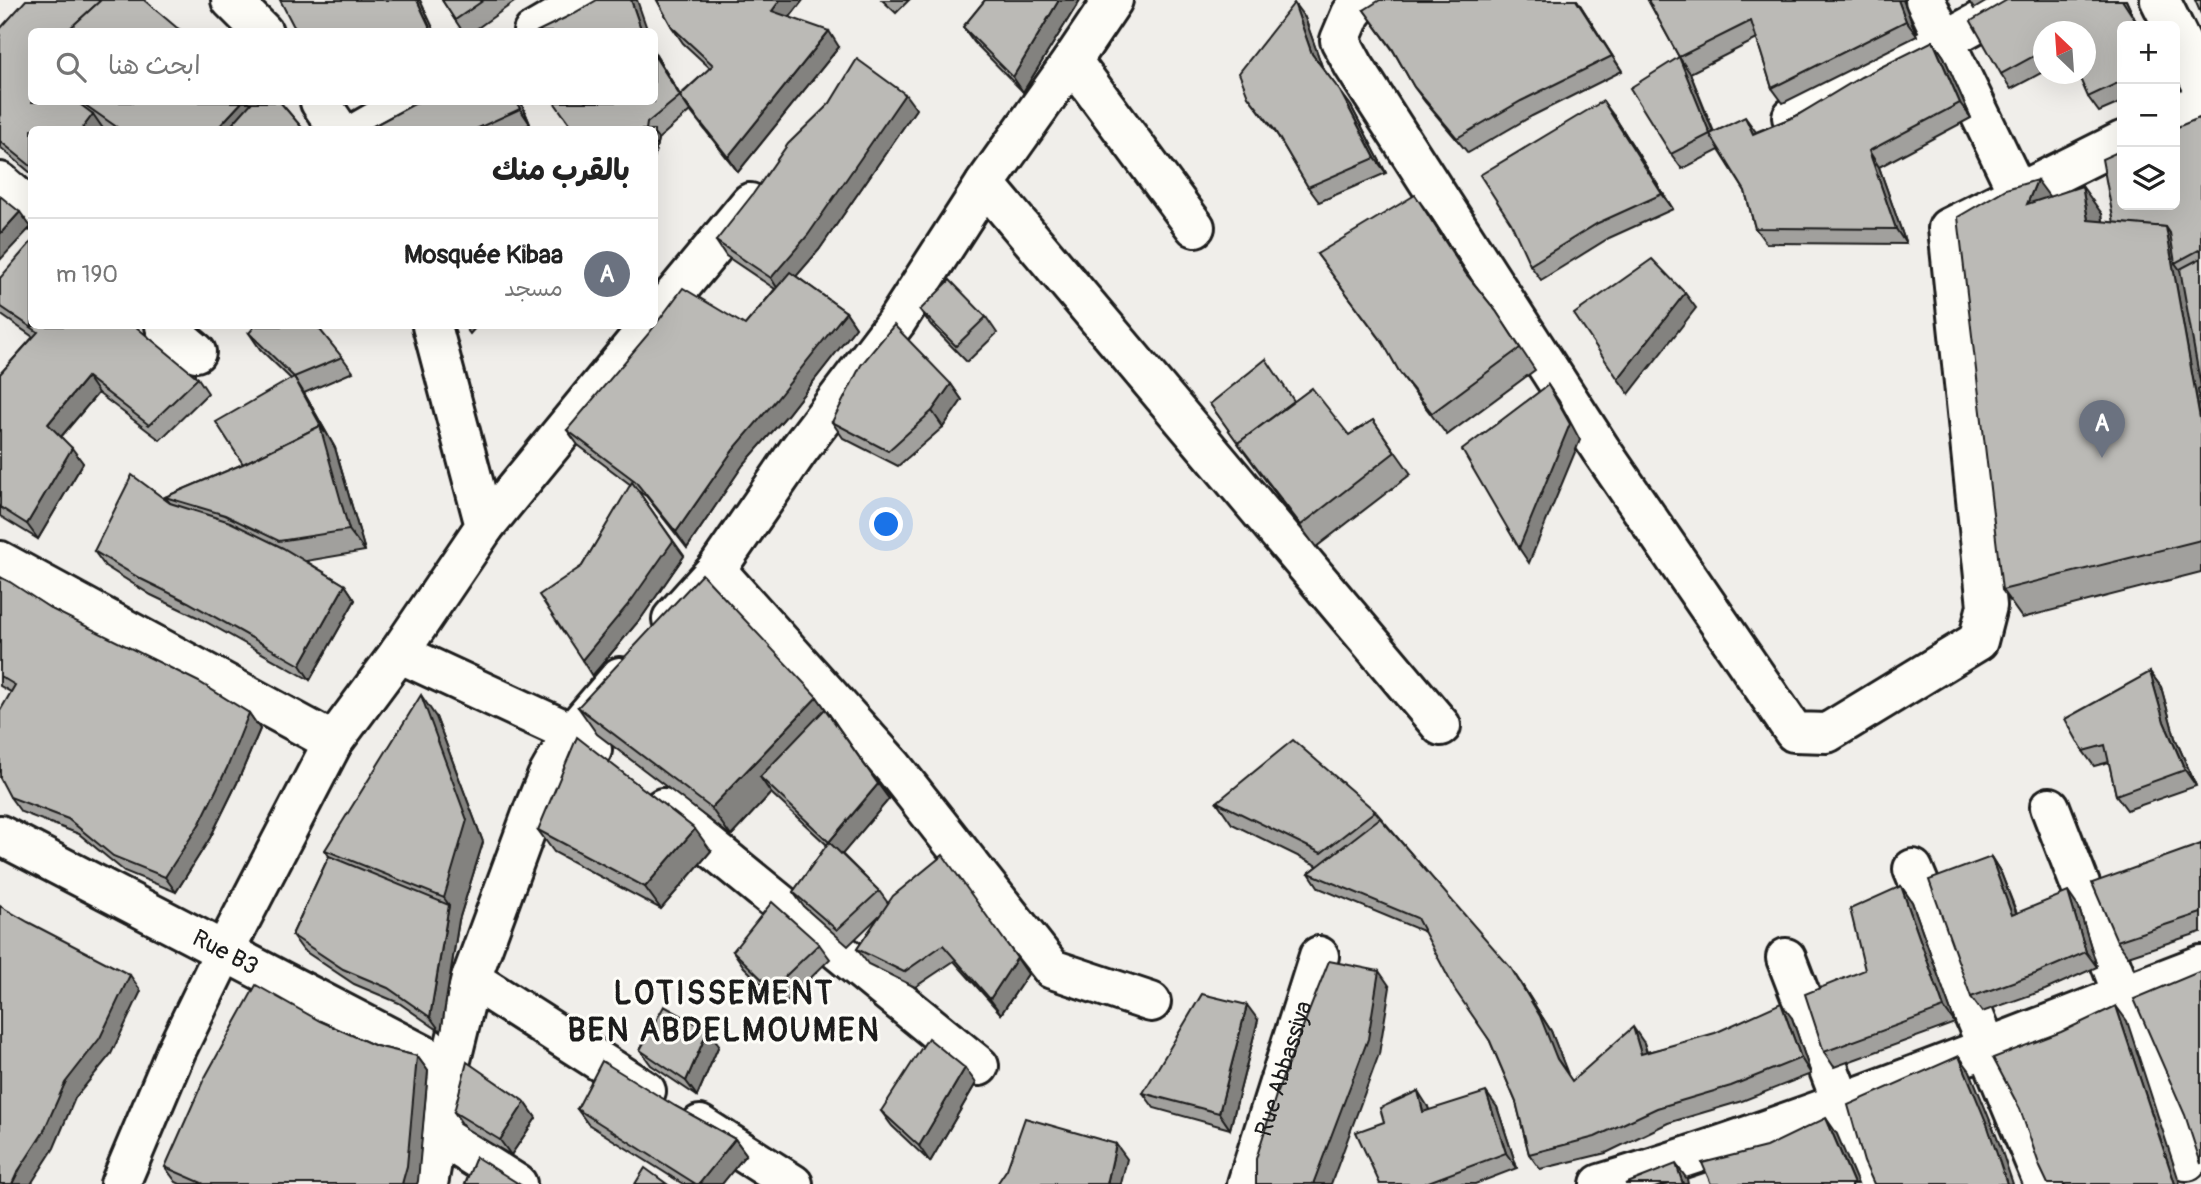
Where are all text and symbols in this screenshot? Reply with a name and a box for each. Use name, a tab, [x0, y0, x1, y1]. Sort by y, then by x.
north arrow	[2033, 21, 2096, 84]
map controls	[2117, 21, 2180, 210]
button: +	[2117, 21, 2180, 84]
search box	[28, 28, 658, 105]
icon: search	[52, 48, 90, 86]
text: ابحث هنا	[108, 50, 201, 82]
button: −	[2117, 84, 2180, 147]
button: layers	[2117, 147, 2180, 210]
text: بالقرب منك	[492, 152, 630, 189]
text: Mosquée Kibaa	[404, 239, 563, 271]
text: 190 m	[56, 260, 118, 289]
text: A	[600, 260, 614, 289]
text: مسجد	[504, 274, 563, 303]
pin: A	[2079, 400, 2125, 458]
your location	[869, 507, 903, 541]
street label: Rue B3	[188, 923, 263, 981]
district label: LOTISSEMENT BEN ABDELMOUMEN	[567, 974, 881, 1051]
street label: Rue Abbassiya	[1248, 997, 1318, 1140]

